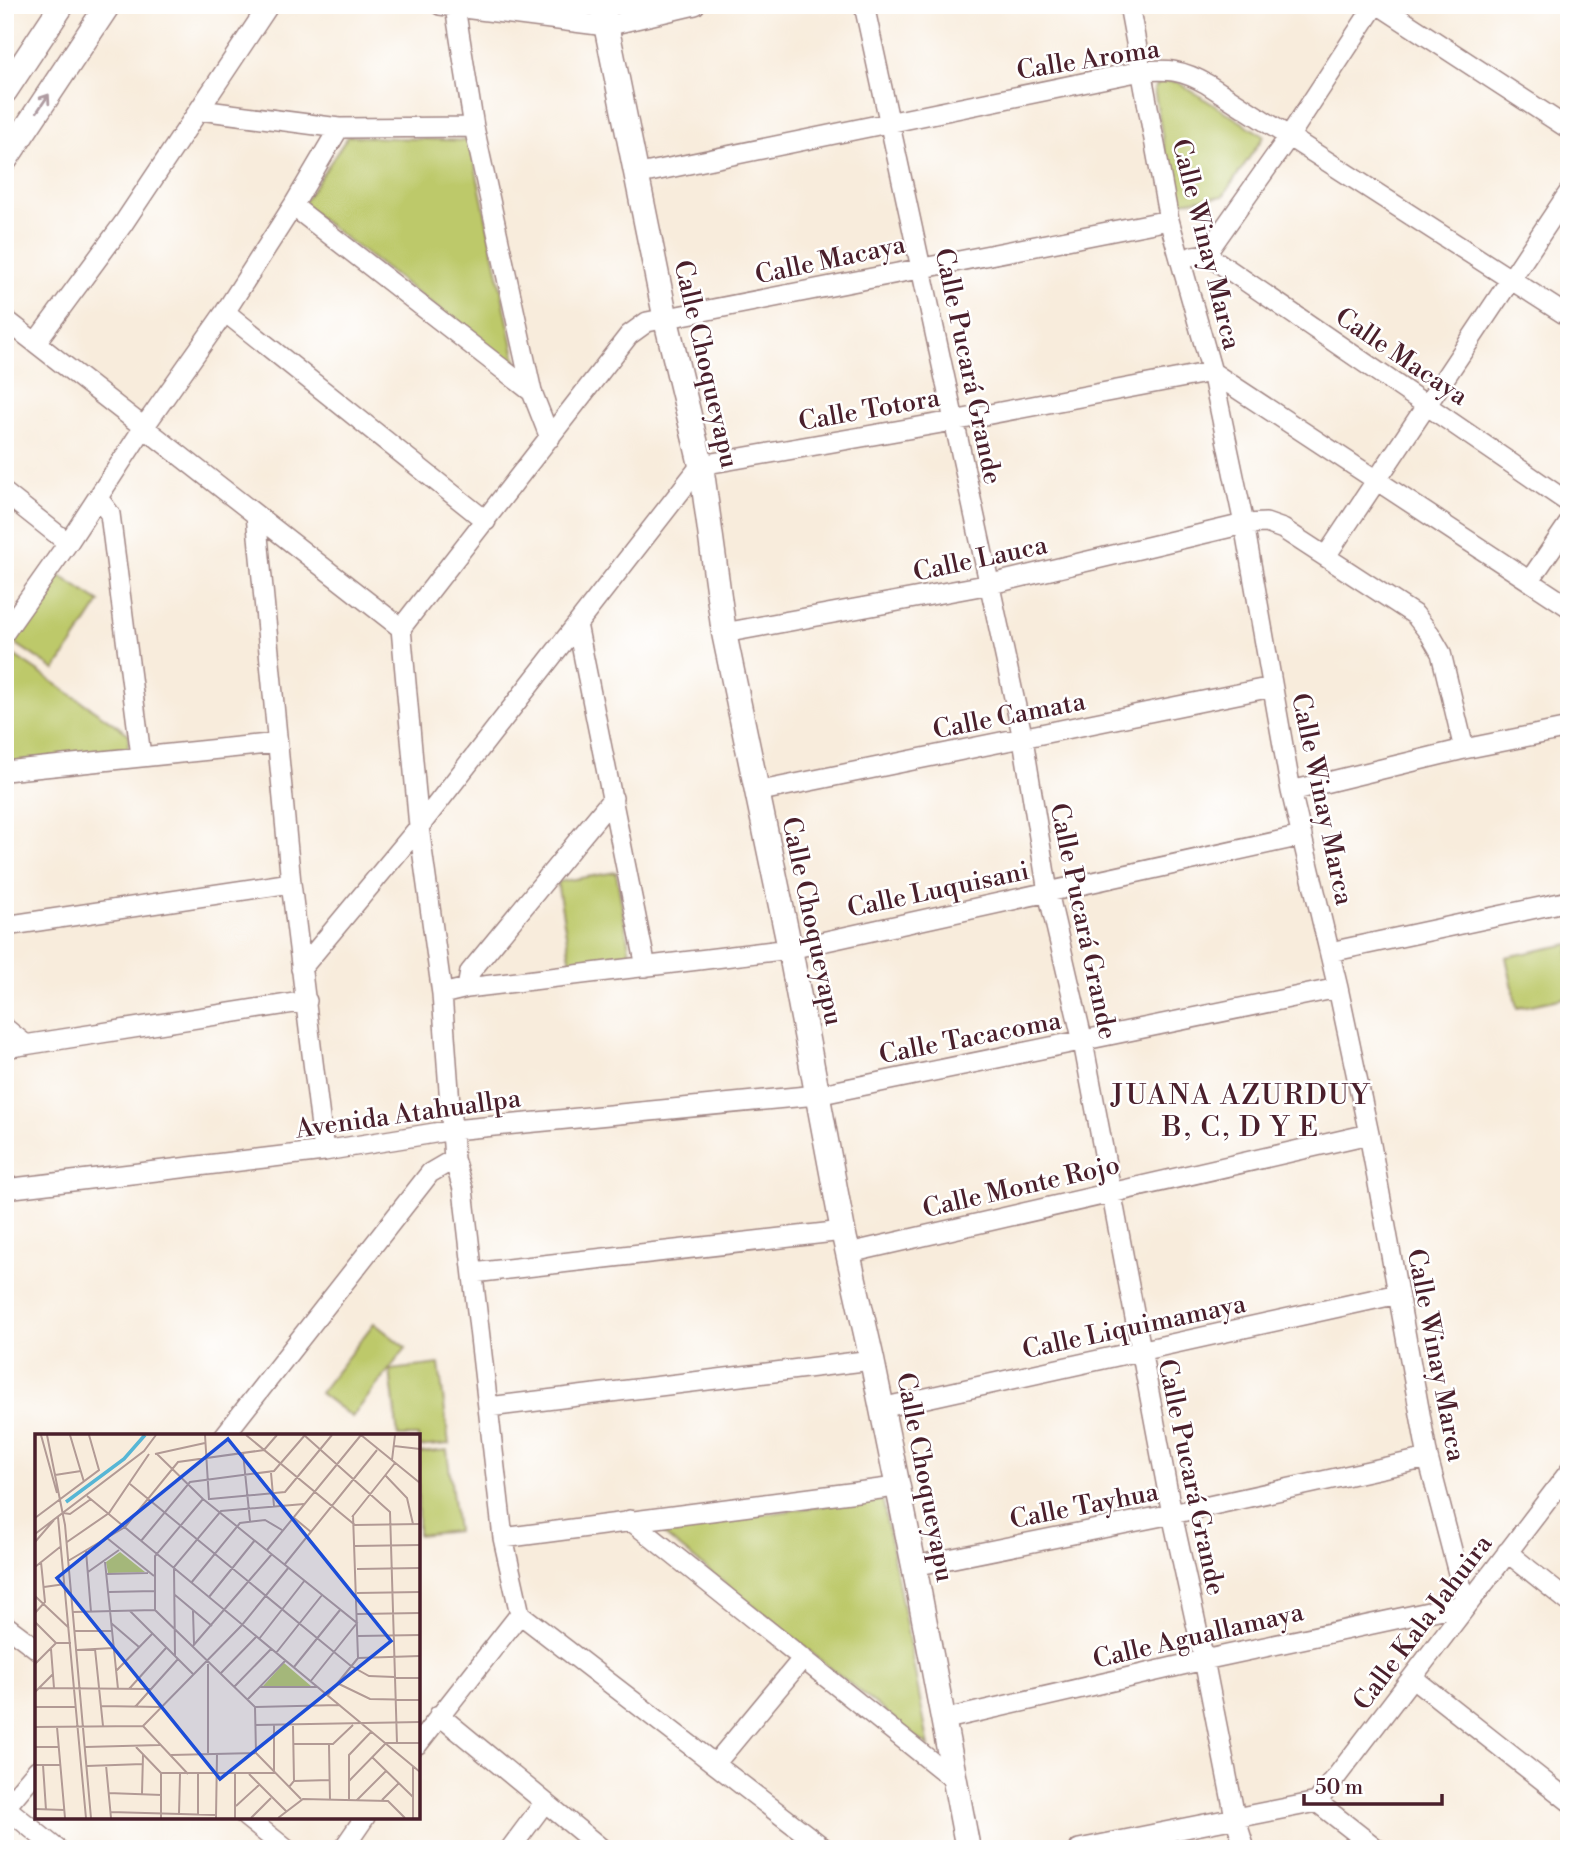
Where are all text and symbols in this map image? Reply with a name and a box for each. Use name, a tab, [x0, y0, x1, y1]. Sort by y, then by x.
street label: Calle Aroma	[1014, 33, 1163, 87]
one-way arrow	[36, 94, 50, 113]
street label: Calle Winay Marca	[1164, 136, 1248, 354]
street label: Calle Macaya	[752, 228, 909, 292]
street label: Calle Pucará Grande	[927, 245, 1009, 487]
street label: Calle Choqueyapu	[667, 257, 746, 471]
street label: Calle Macaya	[1329, 301, 1474, 413]
street label: Calle Totora	[796, 382, 943, 438]
street label: Calle Lauca	[910, 529, 1051, 589]
street label: Calle Camata	[930, 685, 1089, 746]
street label: Calle Winay Marca	[1284, 690, 1360, 909]
street label: Calle Pucará Grande	[1042, 800, 1124, 1042]
street label: Calle Choqueyapu	[774, 814, 850, 1029]
street label: Calle Luquisani	[844, 855, 1032, 925]
street label: Calle Tacacoma	[876, 1004, 1065, 1071]
district label: JUANA AZURDUY B, C, D Y E	[1110, 1078, 1371, 1145]
street label: Avenida Atahuallpa	[292, 1082, 524, 1146]
street label: Calle Monte Rojo	[920, 1149, 1123, 1225]
street label: Calle Winay Marca	[1400, 1246, 1472, 1465]
street label: Calle Liquimamaya	[1020, 1288, 1250, 1366]
street label: Calle Pucará Grande	[1150, 1356, 1232, 1598]
street label: Calle Choqueyapu	[889, 1370, 961, 1585]
inset map	[35, 1434, 420, 1819]
street label: Calle Tayhua	[1007, 1476, 1162, 1536]
street label: Calle Kala Jahuira	[1346, 1528, 1500, 1717]
street label: Calle Aguallamaya	[1090, 1596, 1307, 1676]
scale bar	[1304, 1763, 1443, 1807]
text: 50 m	[1315, 1775, 1363, 1801]

